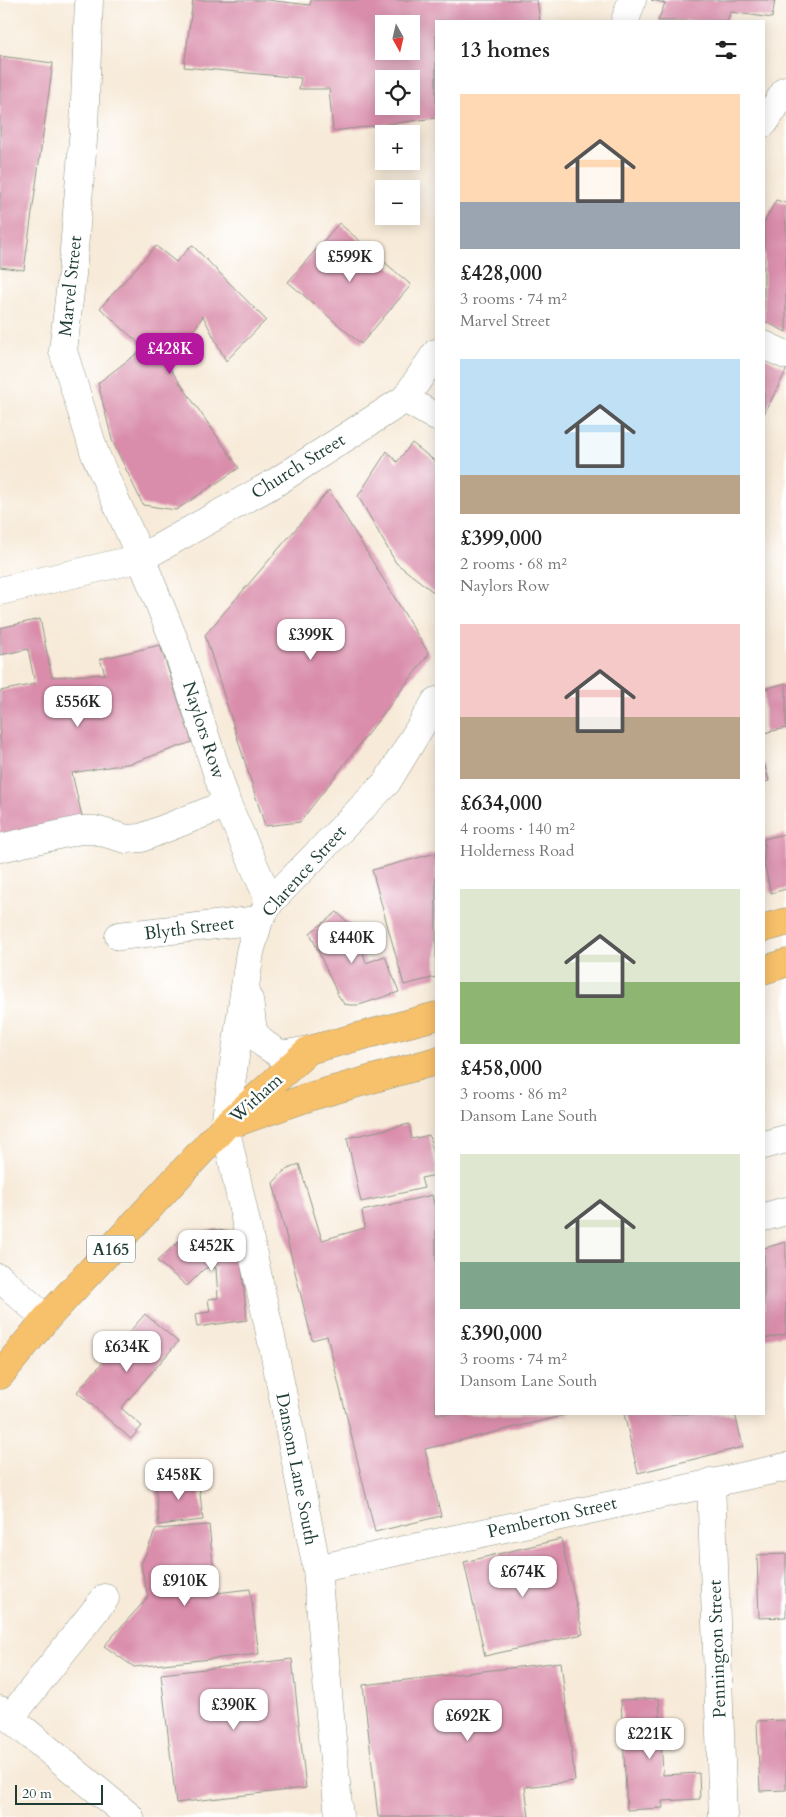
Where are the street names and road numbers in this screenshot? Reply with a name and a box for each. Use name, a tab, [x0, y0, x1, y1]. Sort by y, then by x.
street label: Marvel Street	[53, 234, 88, 338]
street label: Church Street	[247, 427, 350, 505]
street label: Naylors Row	[176, 678, 231, 783]
street label: Clarence Street	[256, 820, 353, 923]
street label: Blyth Street	[143, 911, 236, 946]
street label: Witham	[224, 1067, 289, 1130]
road number: A165	[87, 1236, 135, 1262]
street label: Dansom Lane South	[269, 1391, 324, 1547]
street label: Pemberton Street	[485, 1490, 620, 1545]
street label: Pennington Street	[703, 1579, 732, 1719]

